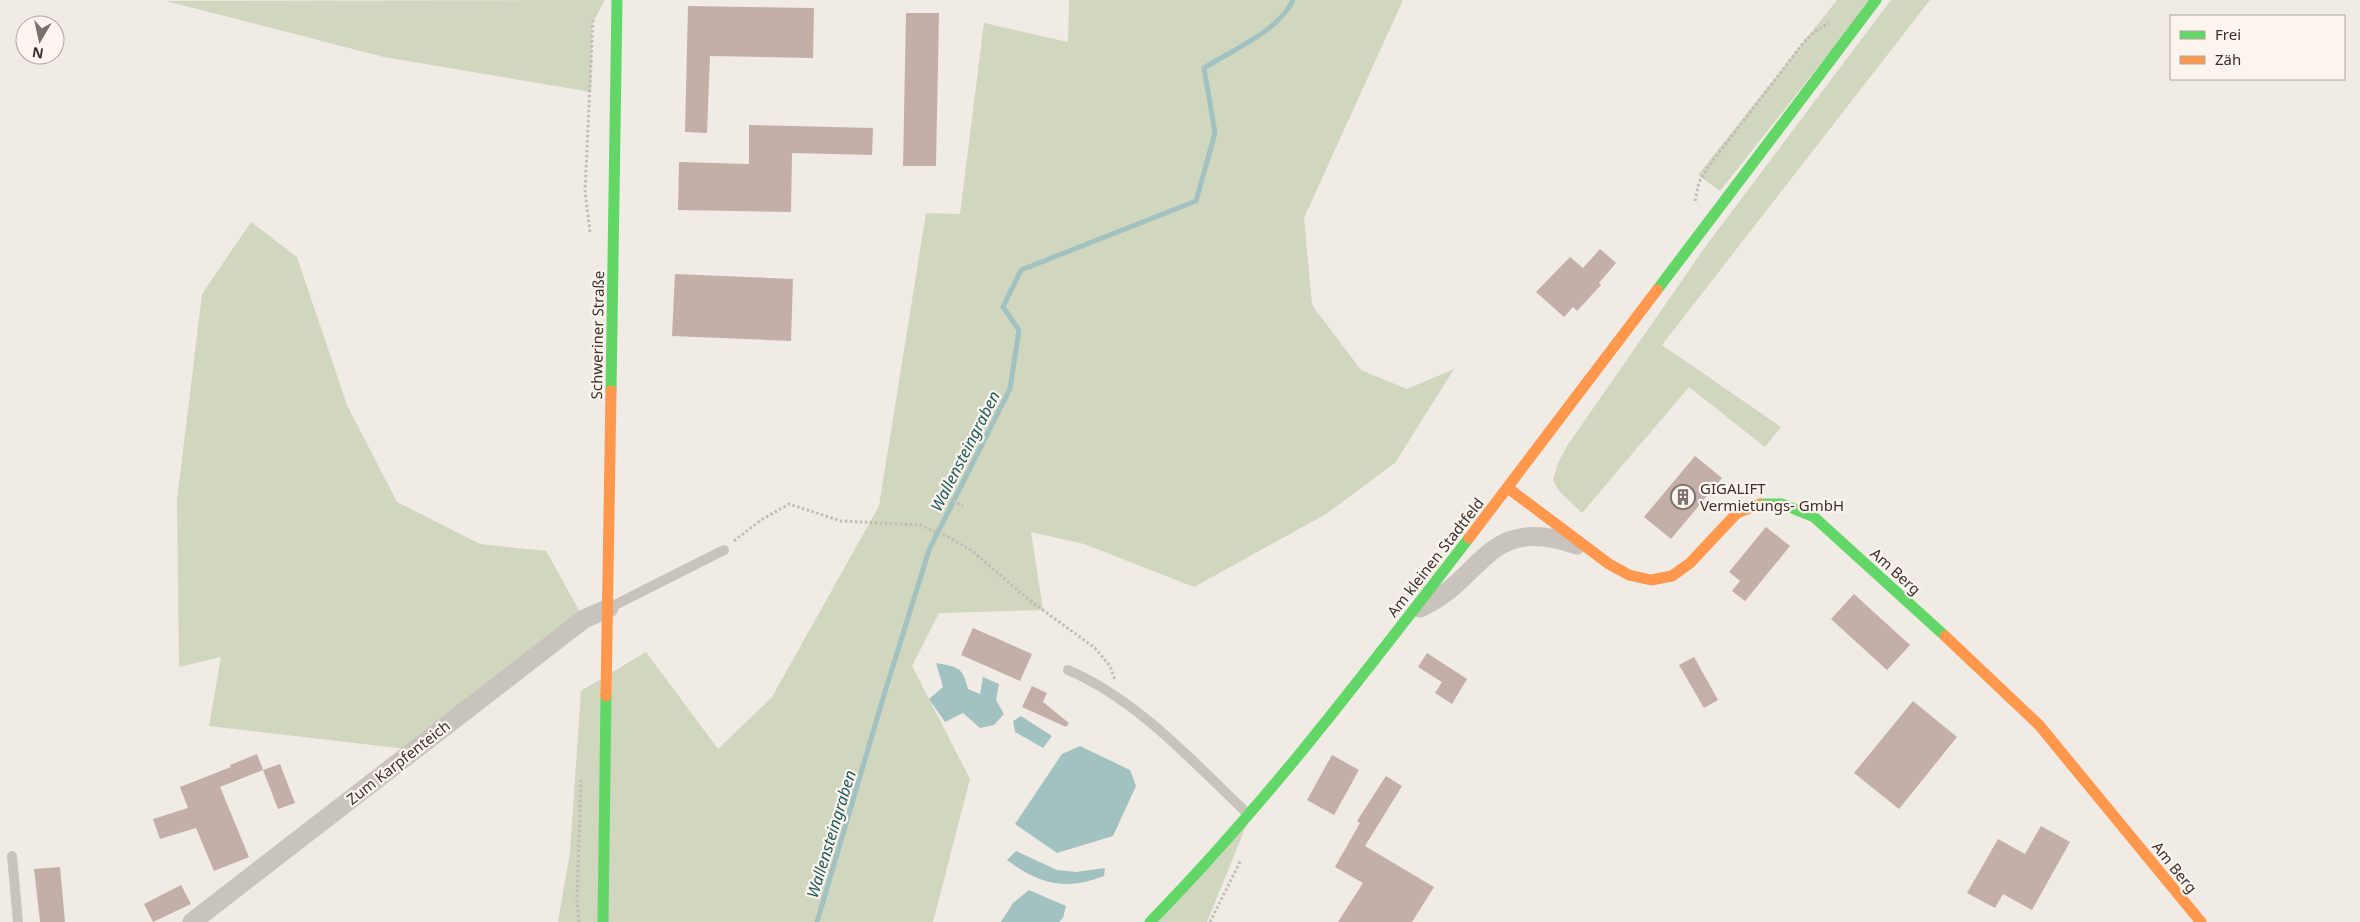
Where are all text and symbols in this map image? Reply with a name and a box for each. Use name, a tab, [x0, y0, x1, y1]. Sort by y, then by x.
north arrow	[15, 15, 65, 65]
legend	[2170, 15, 2345, 80]
text: Frei	[2215, 24, 2241, 44]
text: N	[31, 43, 45, 64]
text: Zäh	[2215, 49, 2241, 69]
street label: Schweriner Straße	[586, 270, 608, 400]
water label: Wallensteingraben	[925, 387, 1005, 515]
place label: GIGALIFT Vermietungs- GmbH	[1700, 478, 1844, 515]
building icon: GIGALIFT Vermietungs- GmbH	[1670, 484, 1696, 510]
street label: Am kleinen Stadtfeld	[1382, 493, 1488, 621]
street label: Am Berg	[1867, 543, 1925, 599]
street label: Zum Karpfenteich	[342, 715, 454, 809]
water label: Wallensteingraben	[801, 767, 861, 901]
street label: Am Berg	[2148, 837, 2202, 897]

